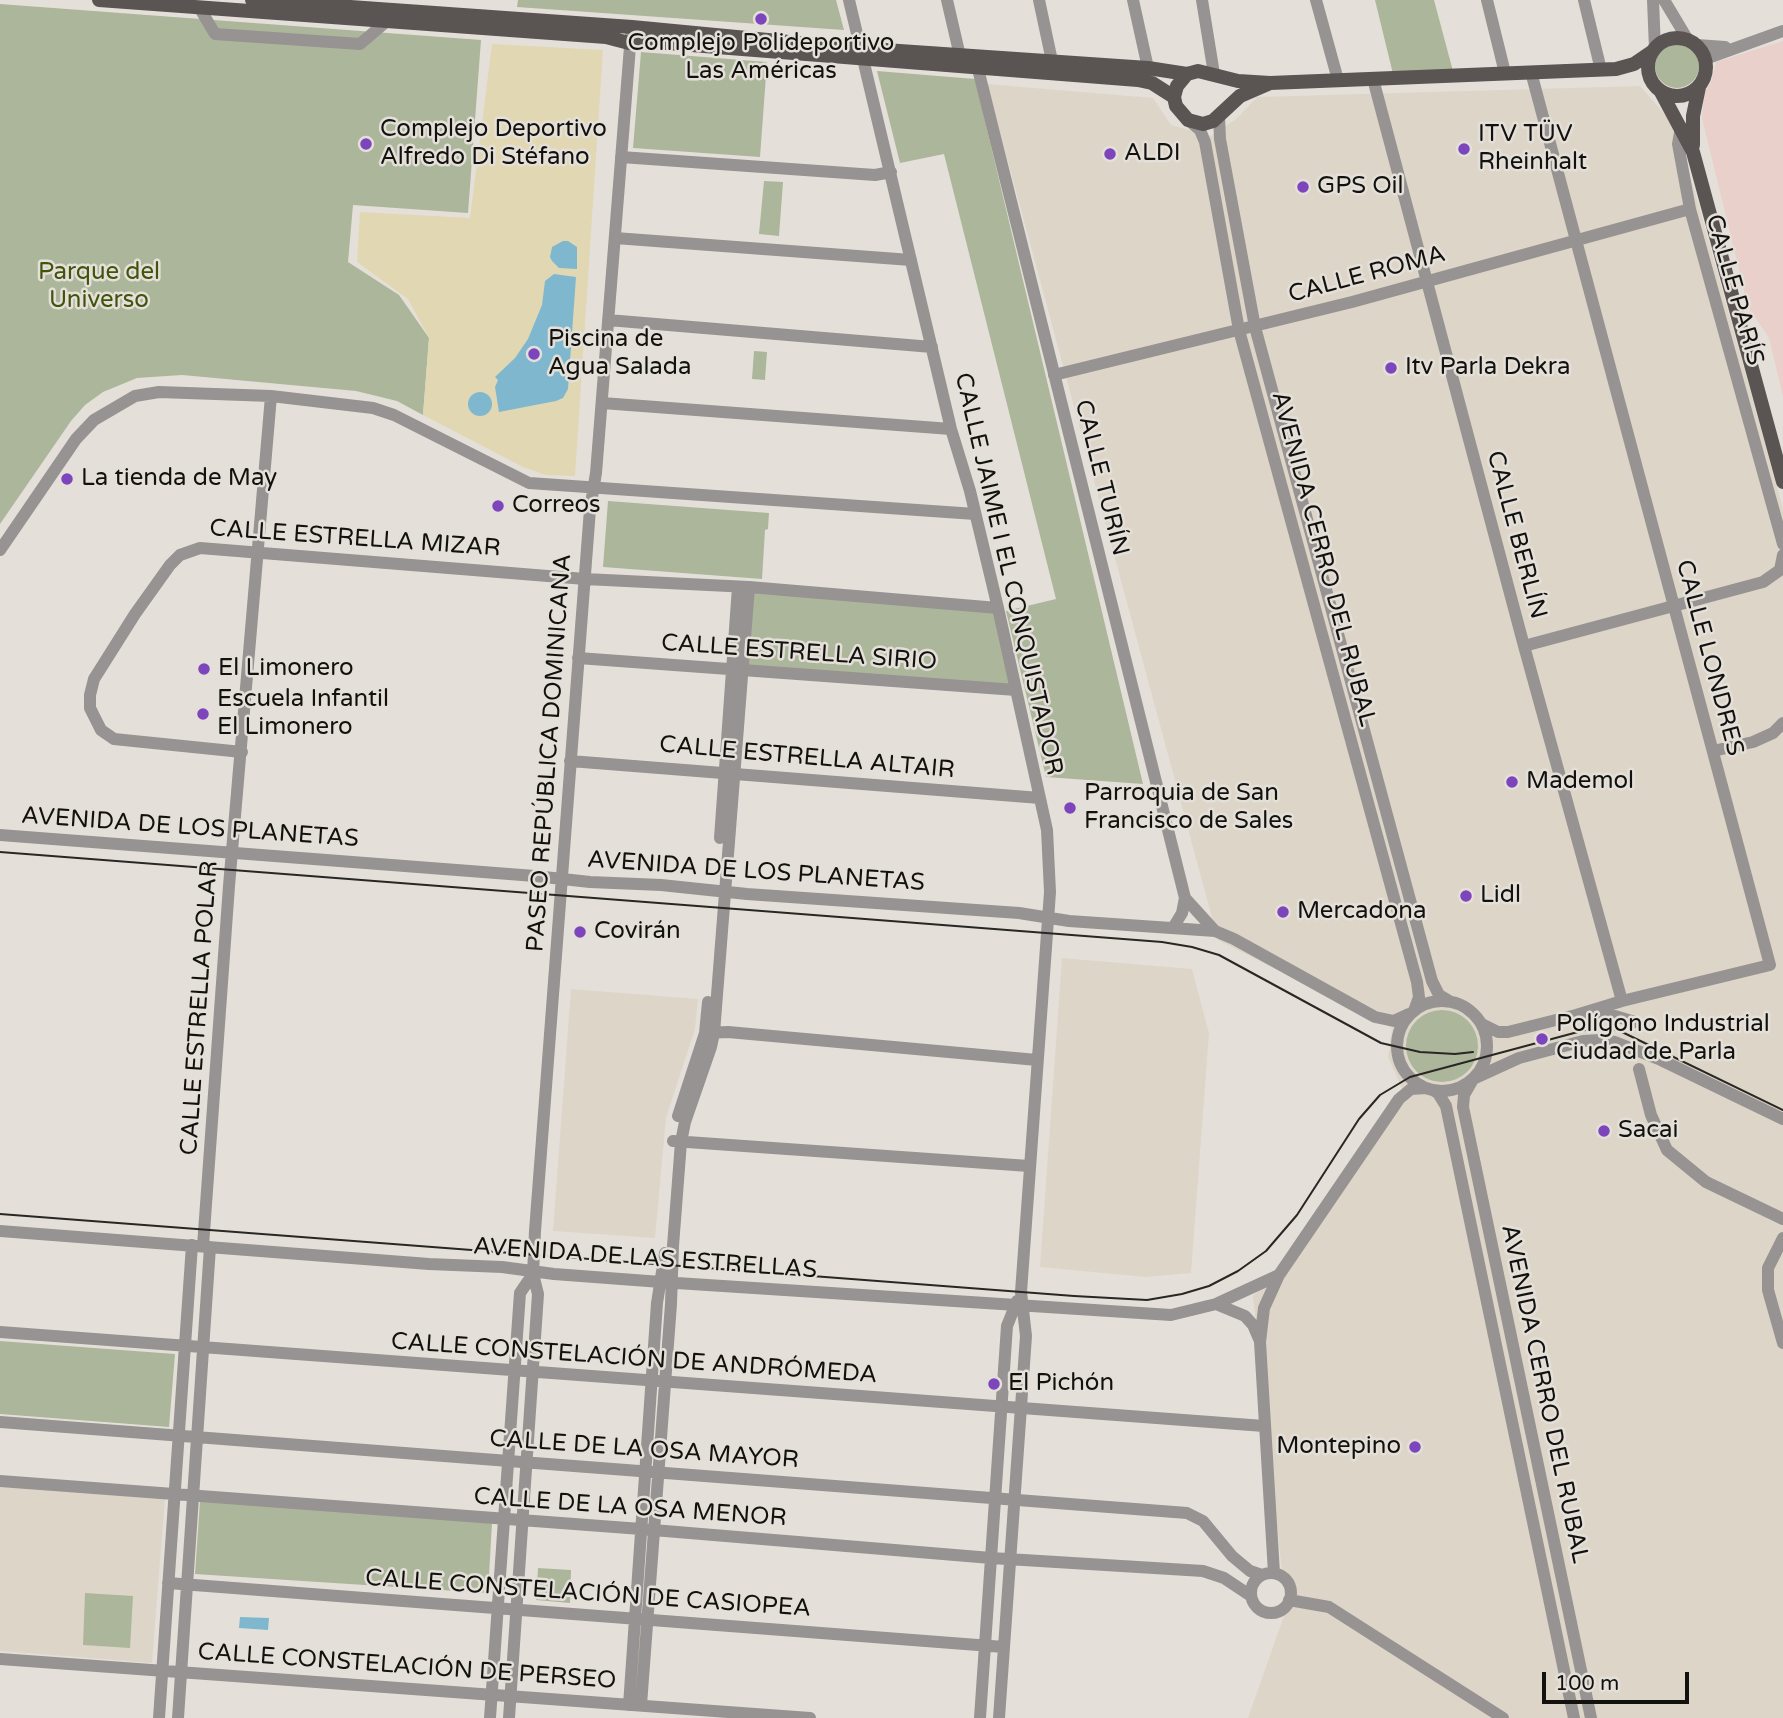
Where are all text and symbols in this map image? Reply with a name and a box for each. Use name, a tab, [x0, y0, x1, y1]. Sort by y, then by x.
marker: Complejo Polideportivo Las Américas	[753, 11, 769, 27]
place label: Complejo Polideportivo Las Américas	[628, 30, 894, 86]
place label: Complejo Deportivo Alfredo Di Stéfano	[380, 116, 607, 172]
place label: ITV TÜV Rheinhalt	[1478, 121, 1587, 177]
marker: Complejo Deportivo Alfredo Di Stéfano	[358, 136, 374, 152]
place label: ALDI	[1124, 140, 1181, 168]
marker: ITV TÜV Rheinhalt	[1456, 141, 1472, 157]
marker: ALDI	[1102, 146, 1118, 162]
place label: GPS Oil	[1317, 173, 1404, 201]
marker: GPS Oil	[1295, 179, 1311, 195]
street label: CALLE PARÍS	[1699, 211, 1769, 369]
street label: CALLE ROMA	[1285, 240, 1449, 310]
park label: Parque del Universo	[38, 259, 160, 315]
place label: Piscina de Agua Salada	[548, 326, 691, 382]
marker: Piscina de Agua Salada	[526, 346, 542, 362]
place label: Itv Parla Dekra	[1405, 354, 1570, 382]
marker: Itv Parla Dekra	[1383, 360, 1399, 376]
street label: CALLE JAIME I EL CONQUISTADOR	[948, 370, 1068, 778]
street label: AVENIDA CERRO DEL RUBAL	[1264, 388, 1382, 730]
street label: CALLE TURÍN	[1068, 397, 1134, 559]
street label: CALLE BERLÍN	[1480, 448, 1552, 622]
place label: La tienda de May	[81, 465, 277, 493]
marker: La tienda de May	[59, 471, 75, 487]
place label: Correos	[512, 492, 601, 520]
marker: Correos	[490, 498, 506, 514]
street label: CALLE ESTRELLA MIZAR	[209, 514, 501, 564]
street label: PASEO REPÚBLICA DOMINICANA	[522, 553, 578, 953]
street label: CALLE LONDRES	[1669, 557, 1749, 759]
street label: CALLE ESTRELLA SIRIO	[660, 629, 938, 677]
place label: El Limonero	[218, 655, 354, 683]
marker: El Limonero	[196, 661, 212, 677]
place label: Escuela Infantil El Limonero	[217, 686, 389, 742]
marker: Escuela Infantil El Limonero	[195, 706, 211, 722]
street label: CALLE ESTRELLA ALTAIR	[658, 731, 956, 785]
place label: Mademol	[1526, 768, 1634, 796]
marker: Mademol	[1504, 774, 1520, 790]
place label: Parroquia de San Francisco de Sales	[1084, 780, 1293, 836]
marker: Parroquia de San Francisco de Sales	[1062, 800, 1078, 816]
street label: AVENIDA DE LOS PLANETAS	[20, 802, 360, 854]
street label: AVENIDA DE LOS PLANETAS	[586, 846, 926, 898]
street label: CALLE ESTRELLA POLAR	[175, 860, 225, 1156]
place label: Lidl	[1480, 882, 1521, 910]
marker: Lidl	[1458, 888, 1474, 904]
place label: Mercadona	[1297, 898, 1426, 926]
marker: Mercadona	[1275, 904, 1291, 920]
place label: Covirán	[594, 918, 681, 946]
marker: Covirán	[572, 924, 588, 940]
place label: Polígono Industrial Ciudad de Parla	[1556, 1011, 1770, 1067]
marker: Polígono Industrial Ciudad de Parla	[1534, 1031, 1550, 1047]
place label: Sacai	[1618, 1117, 1679, 1145]
marker: Sacai	[1596, 1123, 1612, 1139]
street label: AVENIDA CERRO DEL RUBAL	[1494, 1222, 1594, 1566]
street label: AVENIDA DE LAS ESTRELLAS	[472, 1233, 818, 1285]
street label: CALLE CONSTELACIÓN DE ANDRÓMEDA	[390, 1328, 878, 1390]
place label: El Pichón	[1008, 1370, 1114, 1398]
marker: El Pichón	[986, 1376, 1002, 1392]
street label: CALLE DE LA OSA MAYOR	[488, 1425, 800, 1475]
place label: Montepino	[1276, 1433, 1401, 1461]
marker: Montepino	[1407, 1439, 1423, 1455]
street label: CALLE DE LA OSA MENOR	[473, 1483, 787, 1533]
street label: CALLE CONSTELACIÓN DE CASIOPEA	[364, 1564, 812, 1624]
street label: CALLE CONSTELACIÓN DE PERSEO	[197, 1638, 617, 1696]
scale bar	[1545, 1658, 1692, 1702]
text: 100 m	[1555, 1671, 1619, 1696]

